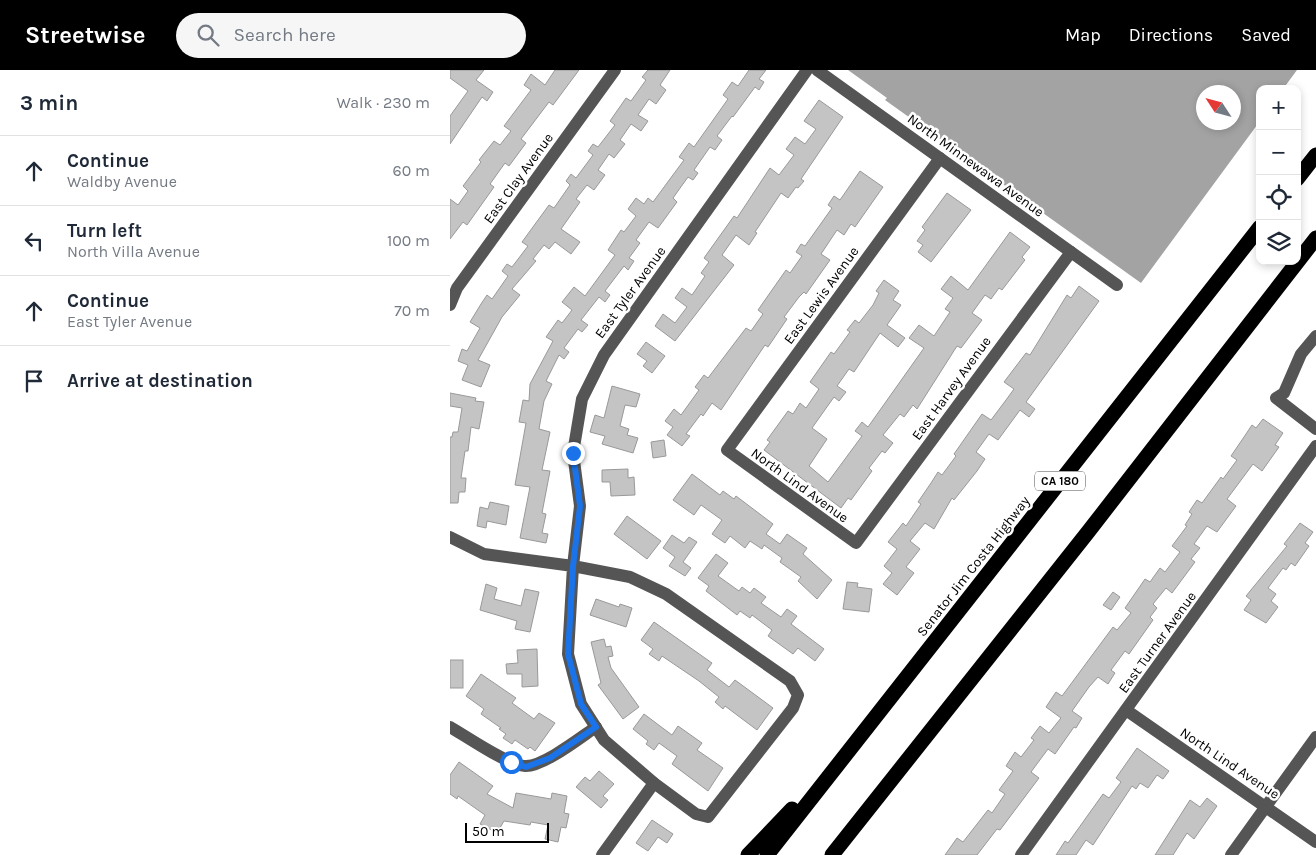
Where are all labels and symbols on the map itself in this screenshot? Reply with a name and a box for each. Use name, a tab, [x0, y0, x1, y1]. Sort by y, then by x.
north arrow	[1196, 85, 1241, 130]
street label: North Minnewawa Avenue	[904, 110, 1047, 221]
street label: East Clay Avenue	[480, 130, 557, 227]
street label: East Tyler Avenue	[591, 243, 669, 342]
street label: East Lewis Avenue	[780, 243, 862, 347]
street label: East Harvey Avenue	[908, 333, 995, 443]
route end	[562, 442, 585, 465]
street label: North Lind Avenue	[748, 444, 852, 526]
road number: CA 180	[1035, 472, 1085, 491]
street label: Senator Jim Costa Highway	[913, 492, 1034, 640]
street label: East Turner Avenue	[1115, 588, 1200, 696]
street label: North Lind Avenue	[1177, 724, 1283, 803]
route start	[500, 751, 523, 774]
scale bar	[465, 820, 549, 843]

